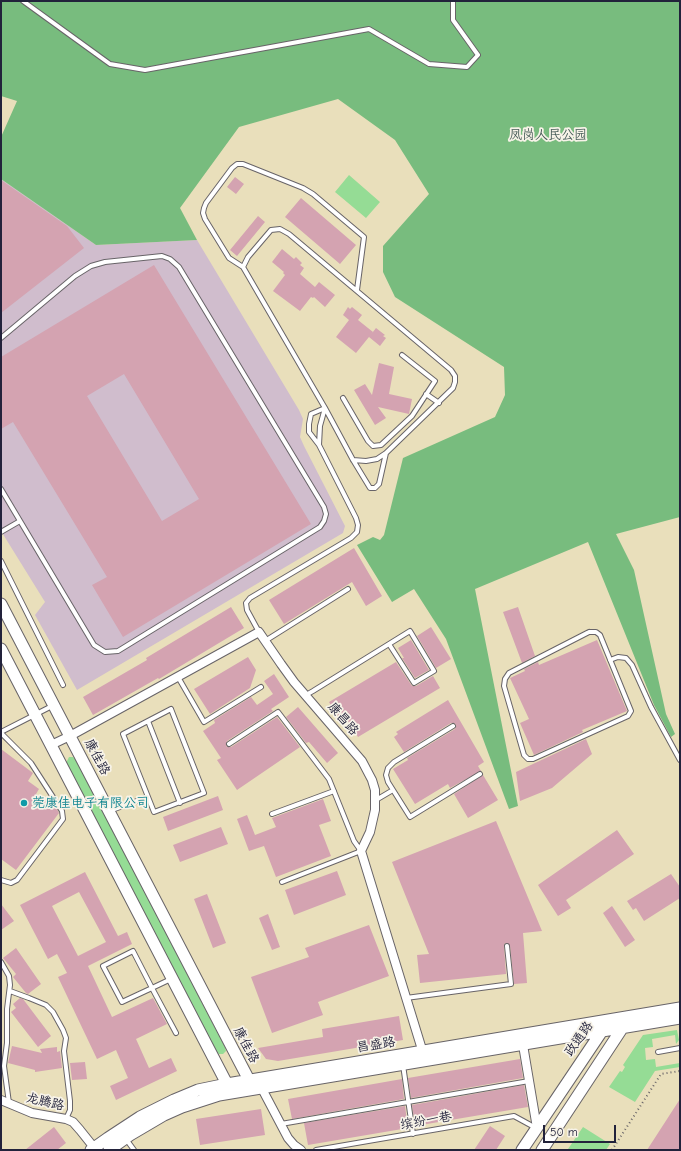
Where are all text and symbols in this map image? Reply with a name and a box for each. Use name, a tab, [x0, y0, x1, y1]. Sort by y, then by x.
park label: 凤岗人民公园	[509, 127, 587, 143]
street label: 康昌路	[324, 699, 362, 739]
street label: 康佳路	[81, 736, 113, 778]
place label: 莞康佳电子有限公司	[32, 795, 149, 811]
marker: 莞康佳电子有限公司	[19, 798, 29, 808]
street label: 政通路	[561, 1019, 597, 1059]
street label: 康佳路	[230, 1024, 262, 1066]
street label: 昌盛路	[356, 1034, 396, 1056]
street label: 龙腾路	[24, 1090, 66, 1114]
street label: 缤纷一巷	[399, 1109, 453, 1133]
scale bar	[545, 1117, 618, 1143]
text: 50 m	[550, 1125, 578, 1139]

